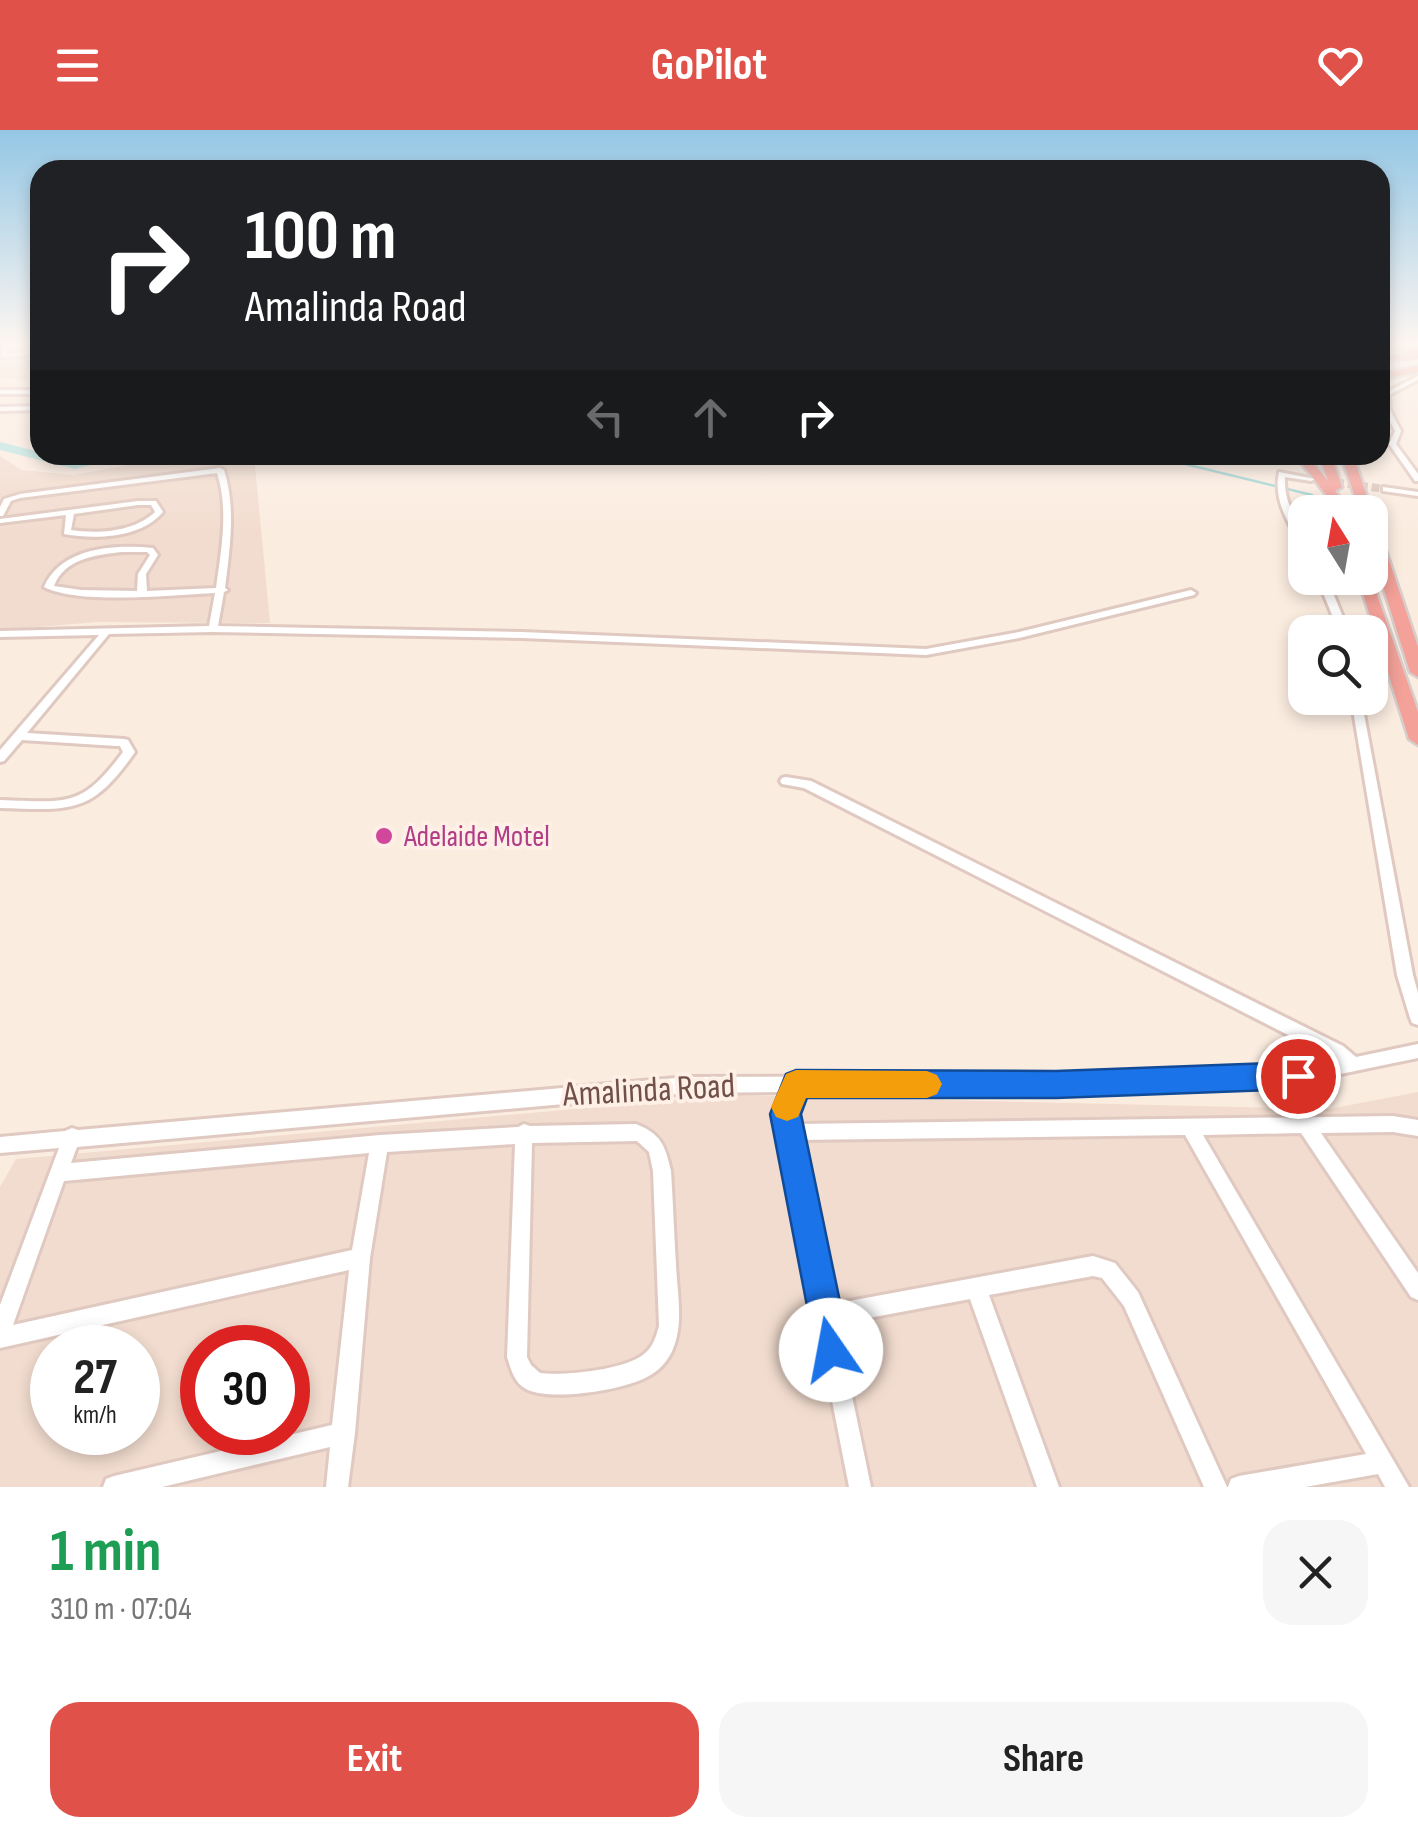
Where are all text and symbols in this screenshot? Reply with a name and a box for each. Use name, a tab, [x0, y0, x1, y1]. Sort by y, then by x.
icon: menu	[50, 38, 105, 93]
text: GoPilot	[651, 38, 767, 93]
icon: heart	[1313, 38, 1368, 93]
text: 100 m	[245, 195, 396, 279]
icon: right	[80, 200, 210, 330]
text: Amalinda Road	[245, 280, 467, 335]
icon: left	[578, 390, 633, 445]
icon: ahead	[683, 390, 738, 445]
icon: right	[788, 390, 843, 445]
north arrow	[1288, 495, 1388, 595]
map controls	[1288, 495, 1388, 715]
button: search	[1288, 615, 1388, 715]
place label: Adelaide Motel	[403, 819, 550, 855]
marker: Adelaide Motel	[373, 825, 395, 847]
pin	[1256, 1034, 1341, 1119]
icon: arrive	[1271, 1049, 1326, 1104]
street label: Amalinda Road	[561, 1065, 736, 1117]
position arrow	[779, 1298, 883, 1402]
speed limit sign: 30	[180, 1325, 310, 1455]
text: 27	[73, 1348, 117, 1408]
text: km/h	[73, 1400, 117, 1431]
text: 1 min	[50, 1516, 162, 1588]
button: close	[1263, 1520, 1368, 1625]
text: 310 m · 07:04	[50, 1590, 192, 1629]
button: Exit	[50, 1702, 699, 1817]
button: Share	[719, 1702, 1368, 1817]

